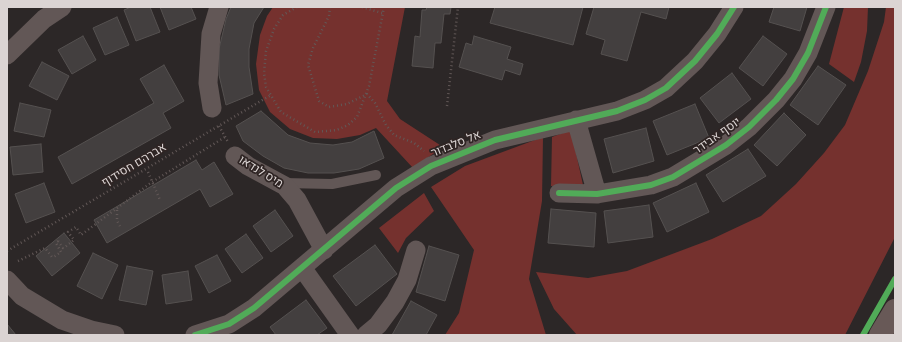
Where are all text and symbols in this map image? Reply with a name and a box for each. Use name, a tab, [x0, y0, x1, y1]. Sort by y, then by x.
street label: יוסף אבידר	[691, 114, 743, 158]
street label: אל סלבדור	[429, 127, 483, 161]
street label: אברהם חסידוף	[99, 140, 169, 190]
street label: מיס לנדאו	[236, 153, 286, 191]

